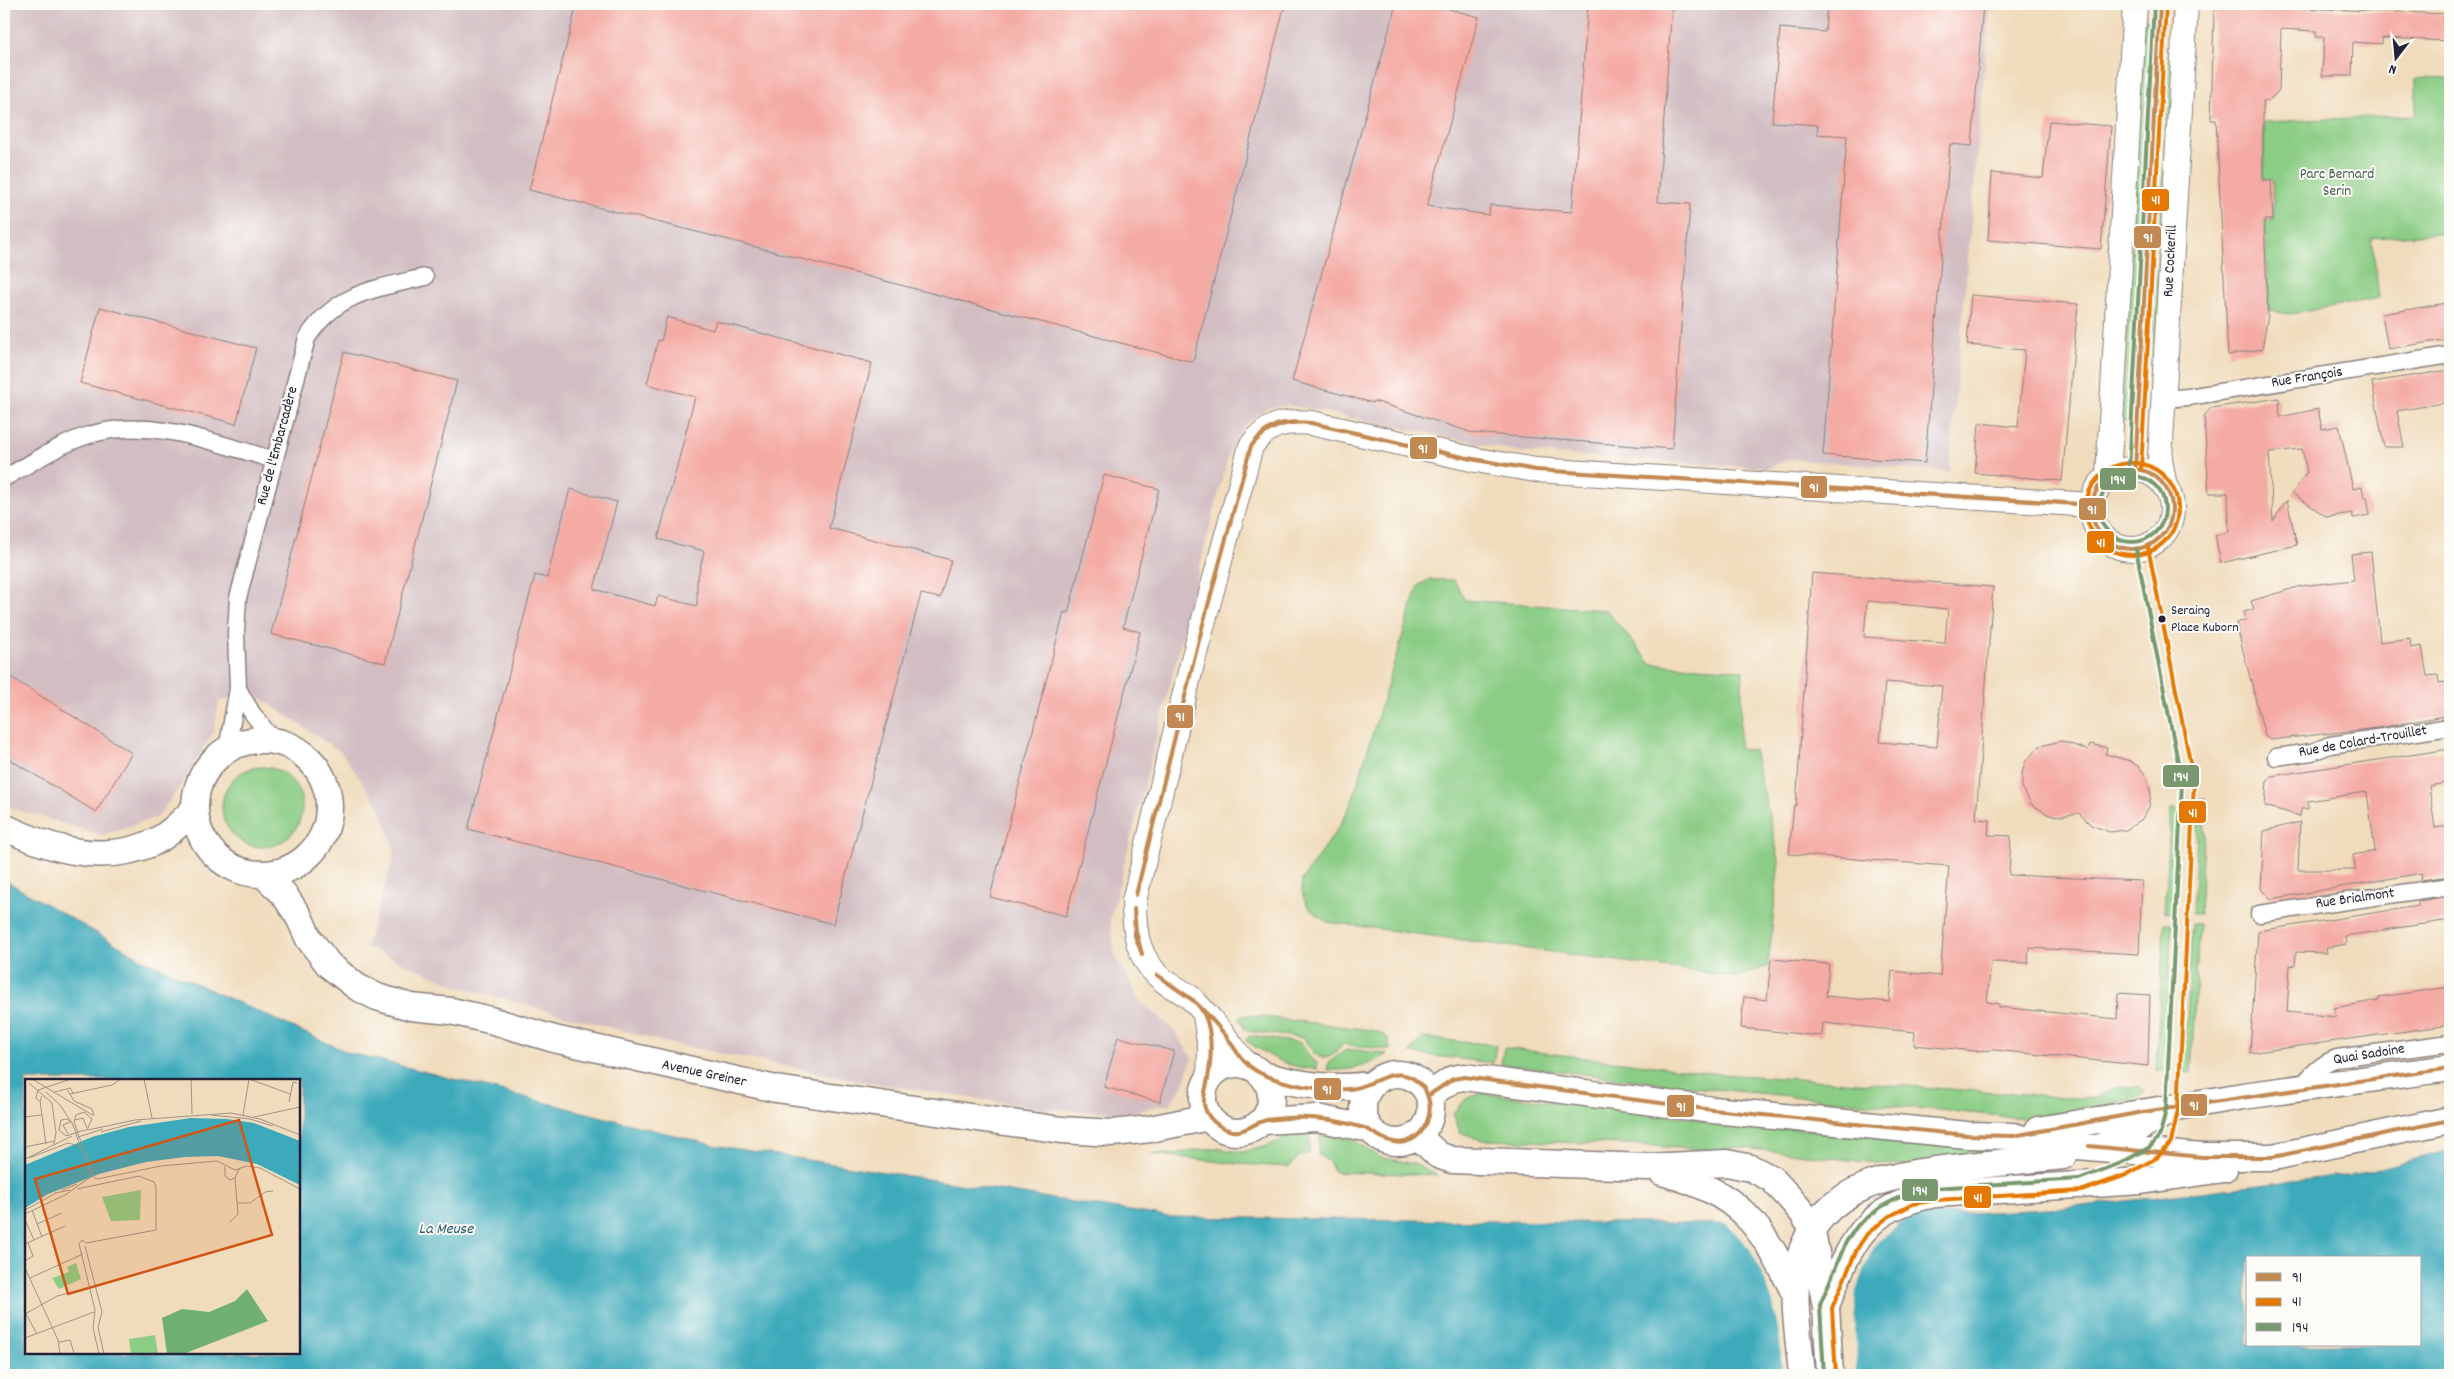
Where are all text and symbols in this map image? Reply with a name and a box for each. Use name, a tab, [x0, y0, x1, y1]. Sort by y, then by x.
north arrow	[2372, 32, 2422, 82]
text: N	[2387, 58, 2399, 79]
park label: Parc Bernard Serin	[2300, 164, 2374, 203]
line badge: 41	[2141, 188, 2170, 212]
text: 41	[2152, 191, 2160, 211]
street label: Rue Cockerill	[2158, 224, 2184, 298]
line badge: 91	[2133, 225, 2162, 249]
text: 91	[2143, 229, 2153, 249]
street label: Rue François	[2270, 362, 2344, 394]
street label: Rue de l'Embarcadère	[252, 384, 305, 508]
line badge: 91	[1409, 436, 1438, 460]
text: 91	[1418, 440, 1428, 460]
line badge: 194	[2099, 467, 2137, 491]
text: 194	[2110, 471, 2126, 491]
line badge: 91	[1800, 475, 1828, 499]
text: 91	[1809, 479, 1819, 499]
line badge: 91	[2078, 497, 2107, 521]
text: 91	[2087, 501, 2097, 521]
line badge: 41	[2086, 530, 2115, 554]
text: 41	[2097, 534, 2105, 554]
place label: Seraing Place Kuborn	[2171, 601, 2239, 638]
marker: Seraing Place Kuborn	[2157, 614, 2167, 624]
line badge: 91	[1166, 704, 1194, 729]
text: 91	[1175, 708, 1185, 728]
street label: Rue de Colard-Trouillet	[2297, 720, 2429, 764]
line badge: 194	[2162, 764, 2200, 788]
text: 194	[2173, 768, 2189, 788]
line badge: 41	[2178, 800, 2207, 824]
text: 41	[2189, 804, 2197, 824]
street label: Rue Brialmont	[2314, 883, 2396, 915]
street label: Quai Sadoine	[2332, 1038, 2407, 1072]
street label: Avenue Greiner	[660, 1054, 749, 1094]
line badge: 91	[1313, 1077, 1342, 1101]
inset map	[25, 1079, 300, 1354]
text: 91	[1322, 1081, 1332, 1101]
line badge: 91	[2180, 1093, 2208, 1117]
line badge: 91	[1666, 1094, 1695, 1118]
text: 91	[2189, 1097, 2199, 1117]
text: 91	[1676, 1098, 1686, 1118]
line badge: 194	[1901, 1178, 1939, 1202]
text: 194	[1912, 1182, 1928, 1202]
line badge: 41	[1963, 1185, 1992, 1209]
text: 41	[1974, 1189, 1982, 1209]
water label: La Meuse	[419, 1218, 474, 1241]
legend	[2246, 1256, 2422, 1346]
text: 91	[2292, 1268, 2302, 1290]
text: 41	[2292, 1292, 2302, 1314]
text: 194	[2292, 1318, 2308, 1340]

